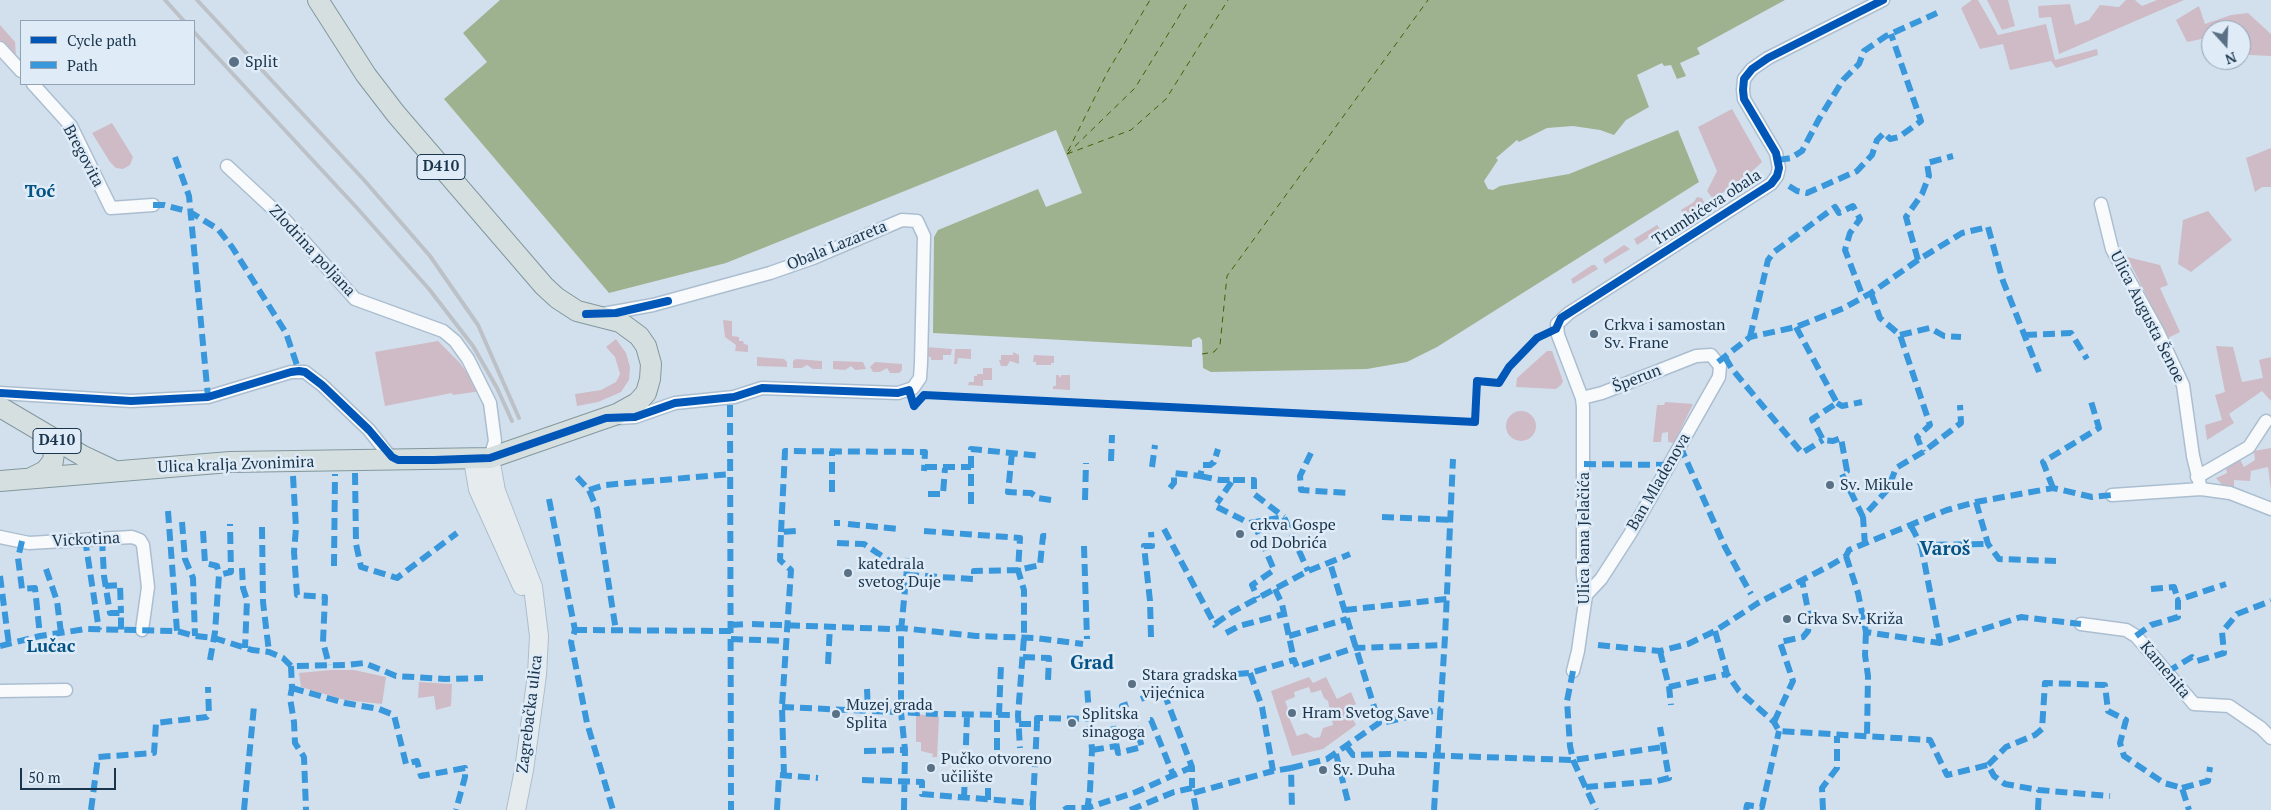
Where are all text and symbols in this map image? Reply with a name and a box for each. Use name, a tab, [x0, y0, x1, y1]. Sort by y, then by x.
legend	[20, 20, 195, 85]
north arrow	[2201, 20, 2251, 70]
text: Cycle path	[67, 30, 137, 50]
text: N	[2223, 48, 2239, 69]
place label: Split	[245, 52, 278, 72]
text: Path	[67, 55, 98, 75]
marker: Split	[227, 55, 241, 69]
street label: Bregovita	[59, 121, 107, 191]
road number: D410	[417, 154, 465, 180]
street label: Trumbićeva obala	[1649, 166, 1765, 250]
district label: Toć	[25, 181, 55, 203]
street label: Zlodrina poljana	[265, 201, 359, 301]
street label: Obala Lazareta	[784, 217, 890, 275]
street label: Ulica Augusta Šenoe	[2105, 248, 2189, 386]
place label: Crkva i samostan Sv. Frane	[1604, 315, 1726, 353]
marker: Crkva i samostan Sv. Frane	[1588, 328, 1600, 340]
street label: Šperun	[1610, 361, 1664, 397]
road number: D410	[33, 428, 81, 454]
street label: Ban Mladenova	[1623, 430, 1695, 534]
street label: Ulica kralja Zvonimira	[157, 453, 315, 477]
street label: Ulica bana Jelačića	[1574, 472, 1594, 604]
place label: Sv. Mikule	[1840, 475, 1913, 495]
marker: Sv. Mikule	[1824, 479, 1836, 491]
place label: crkva Gospe od Dobrića	[1250, 515, 1336, 553]
marker: crkva Gospe od Dobrića	[1234, 528, 1246, 540]
street label: Vickotina	[51, 529, 121, 551]
district label: Varoš	[1920, 539, 1970, 561]
place label: katedrala svetog Duje	[858, 554, 941, 592]
marker: katedrala svetog Duje	[842, 567, 854, 579]
place label: Crkva Sv. Križa	[1797, 609, 1903, 629]
marker: Crkva Sv. Križa	[1781, 613, 1793, 625]
district label: Lučac	[26, 636, 76, 658]
street label: Kamenita	[2136, 638, 2194, 702]
district label: Grad	[1070, 653, 1114, 675]
street label: Zagrebačka ulica	[513, 654, 547, 774]
place label: Stara gradska vijećnica	[1142, 665, 1237, 703]
marker: Stara gradska vijećnica	[1126, 678, 1138, 690]
place label: Muzej grada Splita	[846, 695, 933, 733]
place label: Hram Svetog Save	[1302, 703, 1430, 723]
place label: Splitska sinagoga	[1082, 704, 1145, 742]
marker: Hram Svetog Save	[1286, 707, 1298, 719]
marker: Muzej grada Splita	[830, 708, 842, 720]
marker: Splitska sinagoga	[1066, 717, 1078, 729]
place label: Pučko otvoreno učilište	[941, 749, 1052, 787]
scale bar	[22, 758, 119, 790]
place label: Sv. Duha	[1333, 760, 1395, 780]
marker: Pučko otvoreno učilište	[925, 762, 937, 774]
marker: Sv. Duha	[1317, 764, 1329, 776]
text: 50 m	[28, 767, 61, 787]

